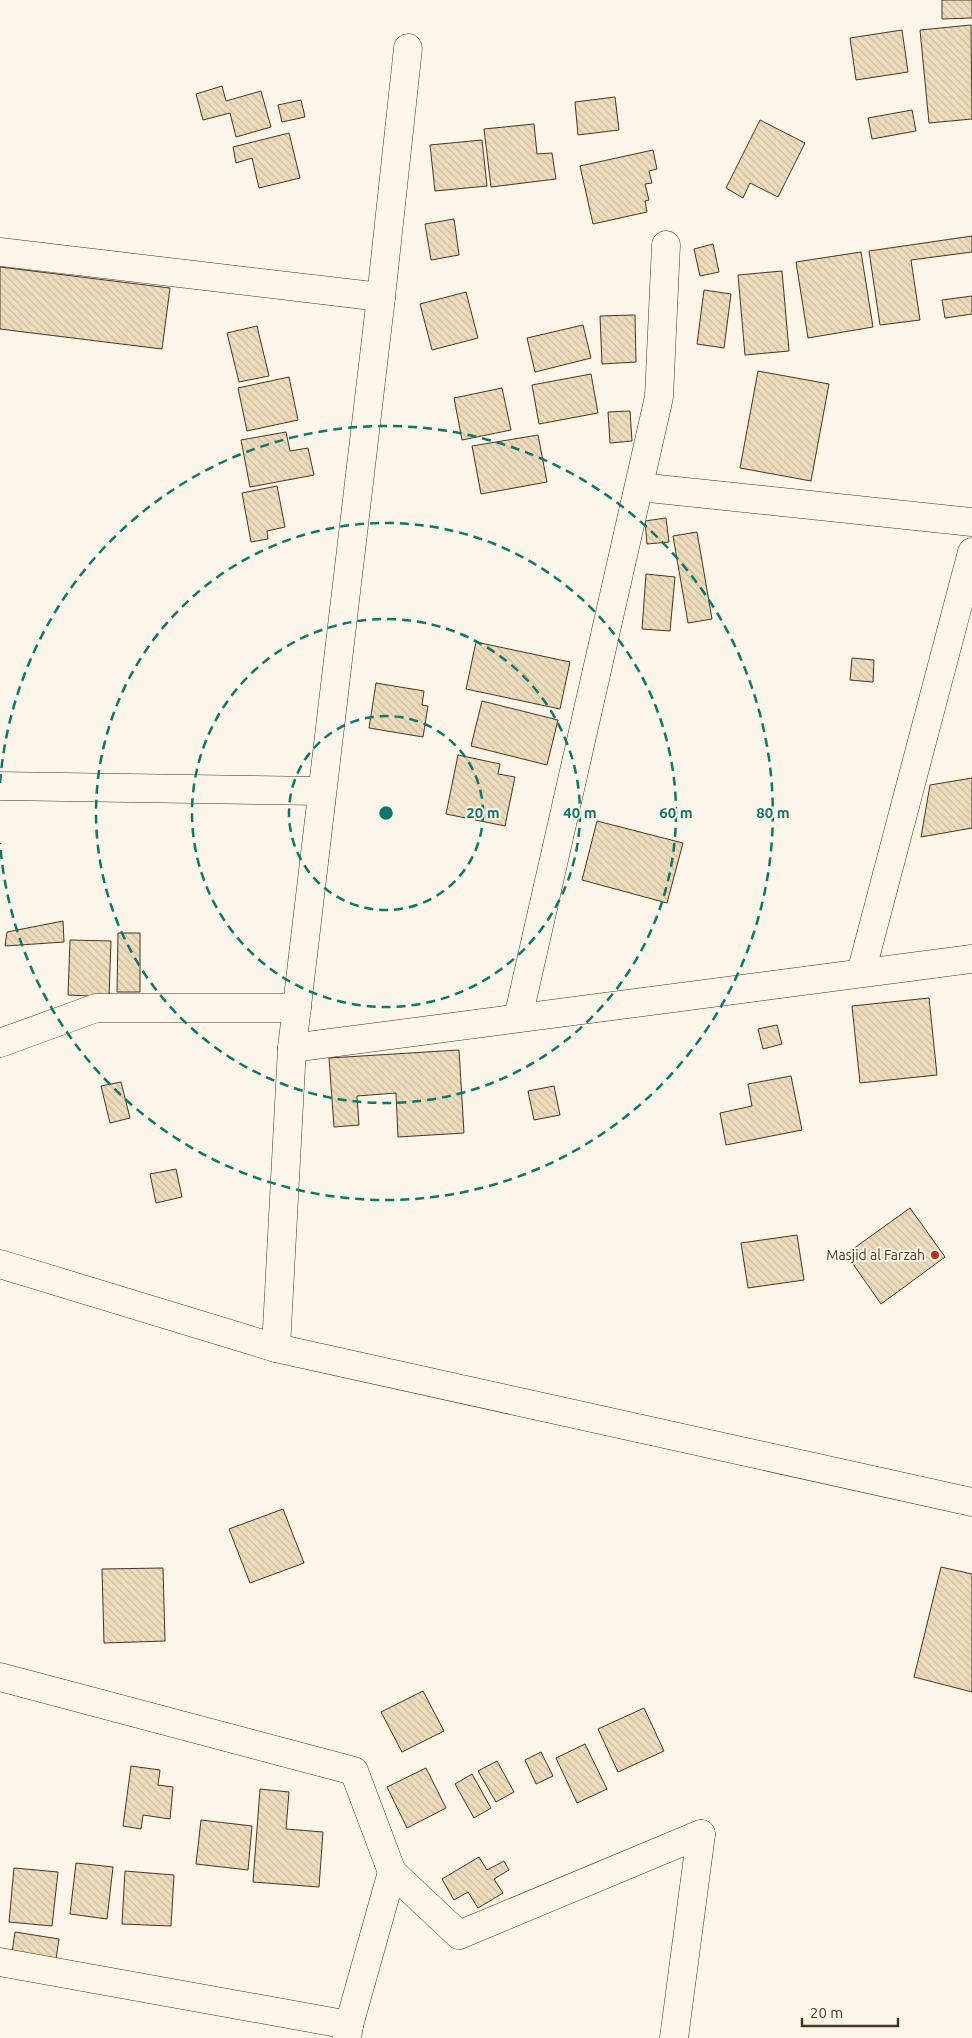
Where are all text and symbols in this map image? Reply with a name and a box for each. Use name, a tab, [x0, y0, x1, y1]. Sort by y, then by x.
centre of rings	[377, 804, 395, 822]
text: 20 m	[466, 804, 500, 821]
text: 40 m	[563, 804, 597, 821]
text: 60 m	[659, 804, 693, 821]
text: 80 m	[756, 804, 790, 821]
place label: Masjid al Farzah	[826, 1247, 925, 1263]
marker: Masjid al Farzah	[929, 1249, 941, 1261]
scale bar	[802, 1996, 898, 2028]
text: 20 m	[810, 2004, 843, 2021]

